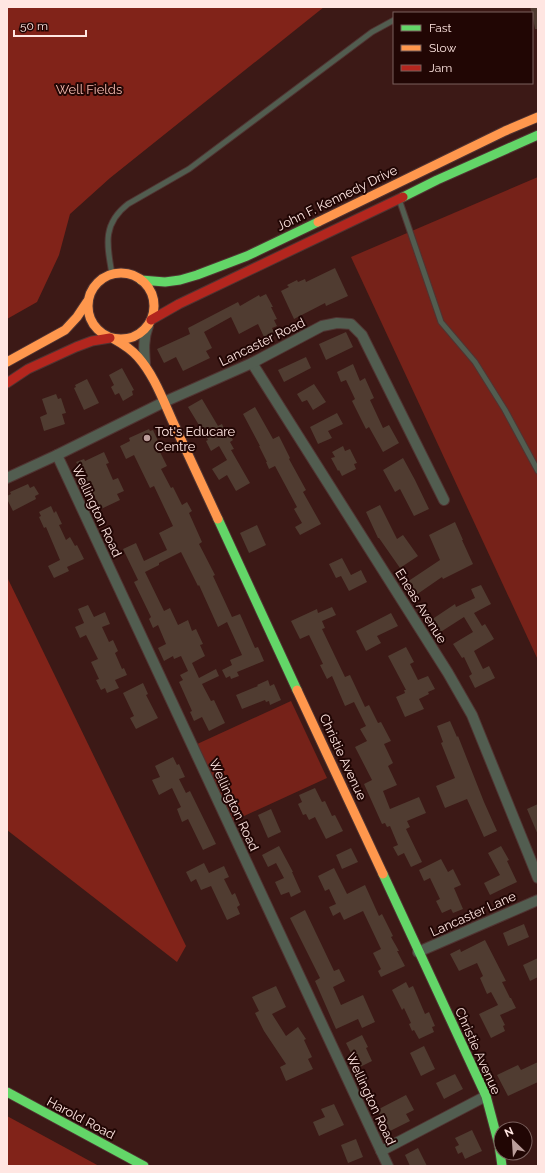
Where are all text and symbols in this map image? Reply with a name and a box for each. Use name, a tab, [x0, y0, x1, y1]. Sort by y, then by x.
scale bar	[14, 12, 86, 38]
legend	[393, 12, 533, 84]
text: 50 m	[20, 19, 48, 33]
text: Fast	[429, 21, 452, 35]
text: Slow	[429, 41, 456, 55]
text: Jam	[429, 61, 452, 75]
park label: Well Fields	[56, 82, 122, 97]
street label: John F. Kennedy Drive	[274, 162, 400, 234]
street label: Lancaster Road	[217, 315, 307, 369]
place label: Tot's Educare Centre	[155, 424, 236, 454]
marker: Tot's Educare Centre	[142, 433, 152, 443]
street label: Wellington Road	[69, 463, 125, 559]
street label: Eneas Avenue	[392, 566, 450, 646]
street label: Christie Avenue	[316, 711, 370, 803]
street label: Wellington Road	[206, 757, 262, 853]
street label: Lancaster Lane	[428, 888, 518, 940]
street label: Christie Avenue	[452, 1005, 504, 1097]
street label: Wellington Road	[343, 1051, 399, 1147]
street label: Harold Road	[44, 1094, 118, 1142]
north arrow	[493, 1121, 533, 1161]
text: N	[502, 1125, 516, 1140]

